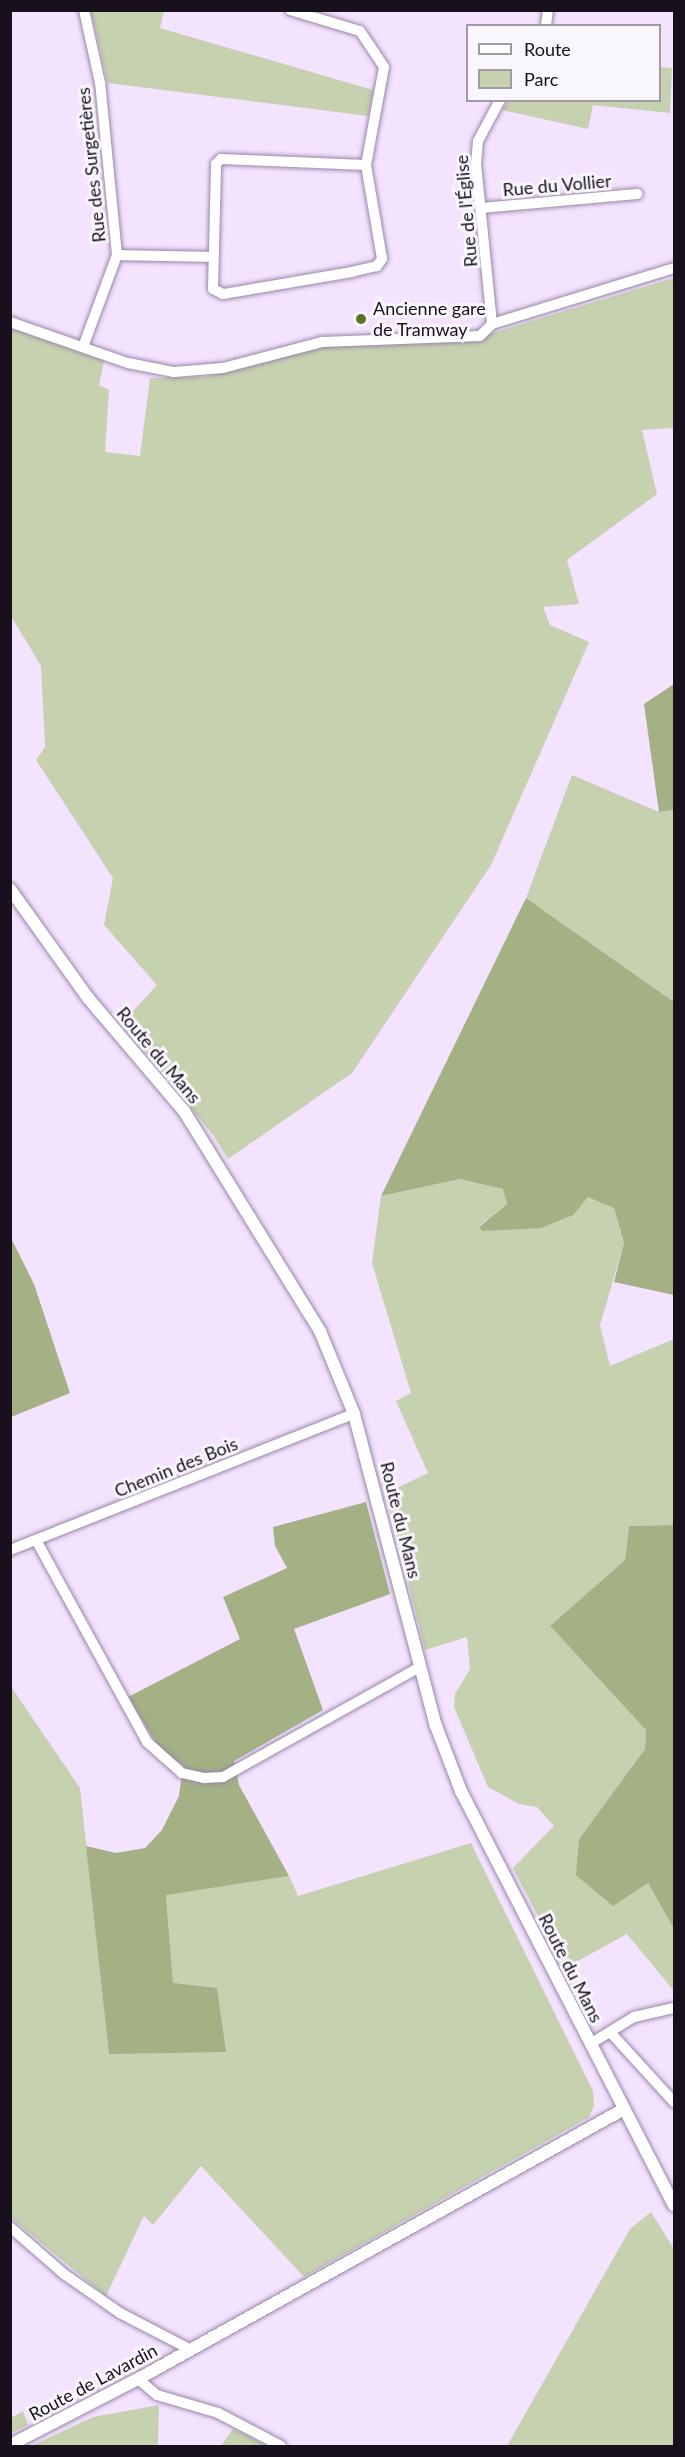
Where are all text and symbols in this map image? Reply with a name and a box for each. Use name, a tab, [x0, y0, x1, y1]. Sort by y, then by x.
legend	[466, 24, 661, 102]
text: Route	[524, 38, 571, 60]
text: Parc	[524, 68, 558, 90]
street label: Rue des Surgetières	[72, 86, 110, 244]
street label: Rue de l'Église	[450, 154, 482, 268]
street label: Rue du Vollier	[501, 169, 613, 201]
place label: Ancienne gare de Tramway	[373, 298, 486, 340]
marker: Ancienne gare de Tramway	[354, 312, 368, 326]
street label: Route du Mans	[112, 1002, 206, 1108]
street label: Chemin des Bois	[111, 1432, 241, 1502]
street label: Route du Mans	[376, 1459, 426, 1581]
street label: Route du Mans	[534, 1910, 608, 2026]
street label: Route de Lavardin	[25, 2339, 161, 2425]

